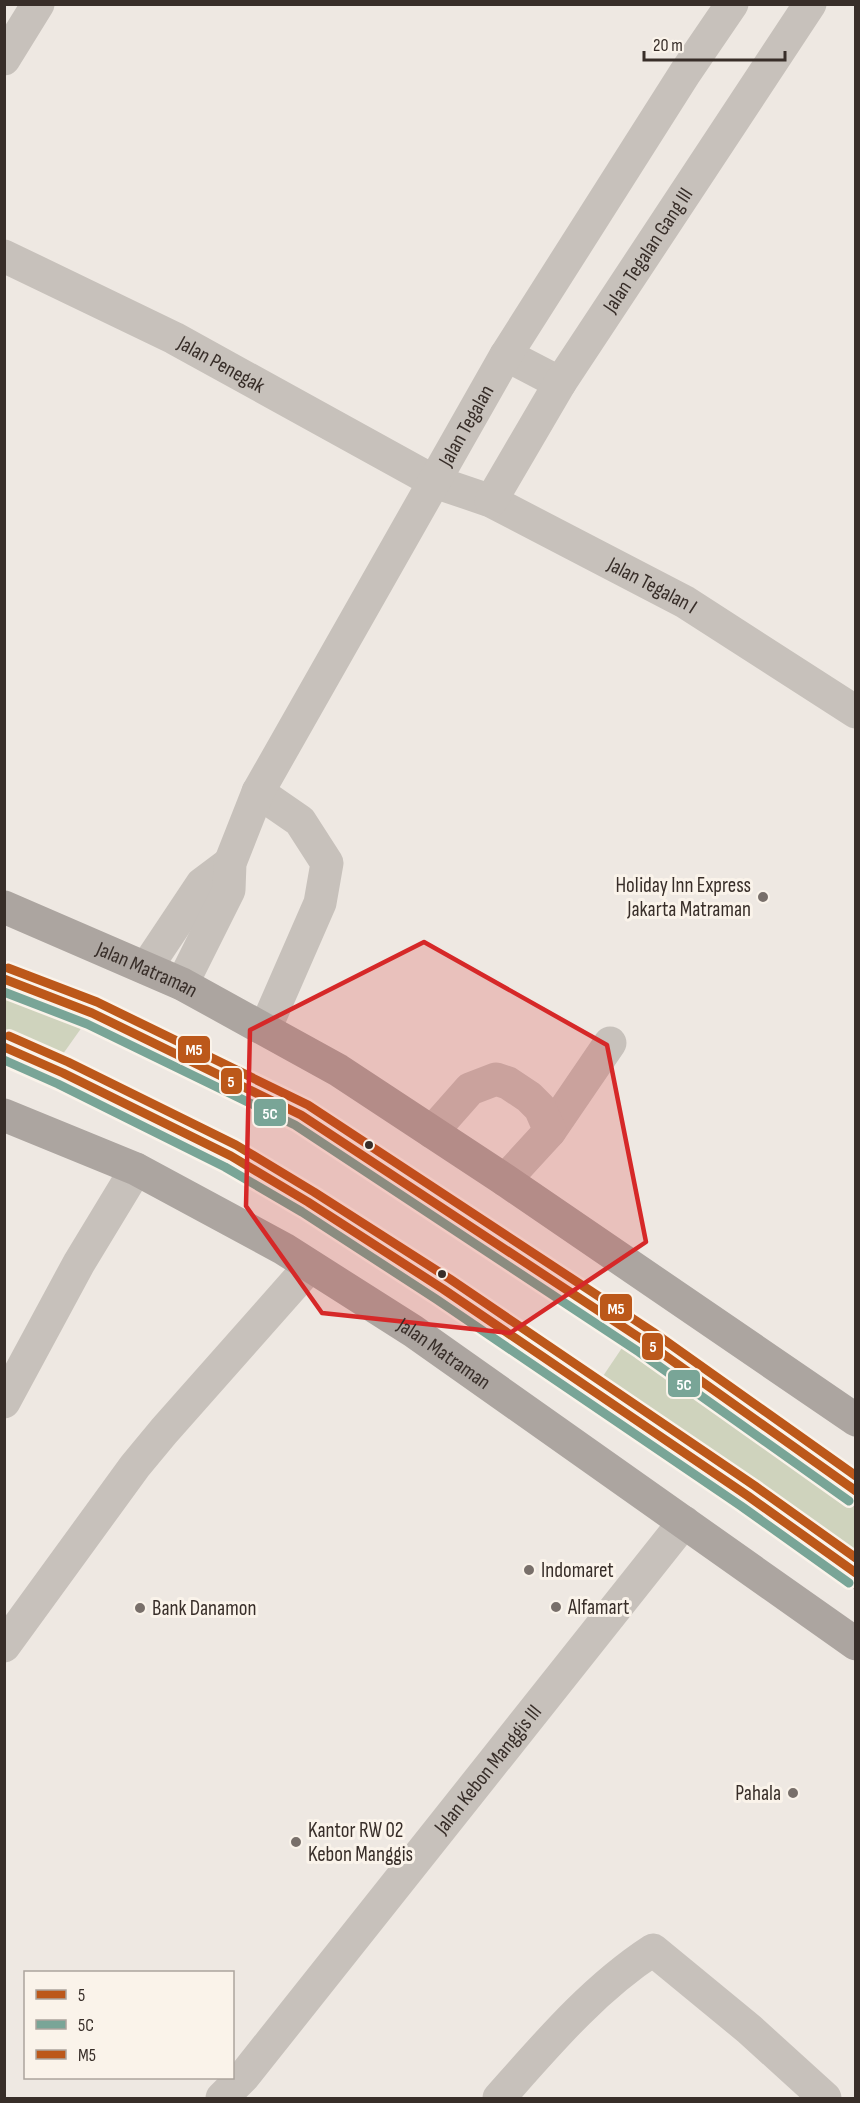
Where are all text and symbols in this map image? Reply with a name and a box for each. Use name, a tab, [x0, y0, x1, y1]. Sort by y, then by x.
scale bar	[644, 24, 785, 62]
text: 20 m	[653, 35, 683, 56]
street label: Jalan Tegalan Gang III	[597, 183, 698, 318]
street label: Jalan Penegak	[173, 330, 269, 398]
street label: Jalan Tegalan	[433, 380, 499, 471]
street label: Jalan Tegalan I	[603, 551, 702, 619]
place label: Holiday Inn Express Jakarta Matraman	[615, 873, 751, 922]
marker: Holiday Inn Express Jakarta Matraman	[756, 890, 770, 904]
street label: Jalan Matraman	[92, 936, 202, 1003]
line badge: M5	[177, 1035, 211, 1064]
text: M5	[185, 1041, 203, 1060]
line badge: 5	[220, 1067, 243, 1095]
text: 5	[227, 1073, 235, 1092]
line badge: 5C	[253, 1098, 287, 1127]
text: 5C	[262, 1105, 278, 1124]
unlabelled marker	[363, 1139, 375, 1151]
unlabelled marker	[436, 1268, 448, 1280]
line badge: M5	[599, 1293, 633, 1322]
text: M5	[607, 1300, 625, 1319]
street label: Jalan Matraman	[392, 1311, 496, 1394]
line badge: 5	[641, 1332, 664, 1361]
text: 5	[649, 1338, 657, 1357]
line badge: 5C	[667, 1369, 701, 1398]
text: 5C	[676, 1376, 692, 1395]
place label: Indomaret	[541, 1558, 614, 1583]
marker: Indomaret	[522, 1563, 536, 1577]
place label: Alfamart	[567, 1595, 629, 1620]
place label: Bank Danamon	[152, 1596, 256, 1621]
marker: Alfamart	[549, 1600, 563, 1614]
marker: Bank Danamon	[133, 1601, 147, 1615]
street label: Jalan Kebon Manggis III	[428, 1699, 547, 1840]
place label: Pahala	[735, 1781, 781, 1806]
marker: Pahala	[786, 1786, 800, 1800]
place label: Kantor RW 02 Kebon Manggis	[308, 1818, 413, 1867]
marker: Kantor RW 02 Kebon Manggis	[289, 1835, 303, 1849]
legend	[24, 1971, 234, 2079]
text: 5	[78, 1985, 85, 2006]
text: 5C	[78, 2015, 94, 2036]
text: M5	[78, 2045, 96, 2066]

